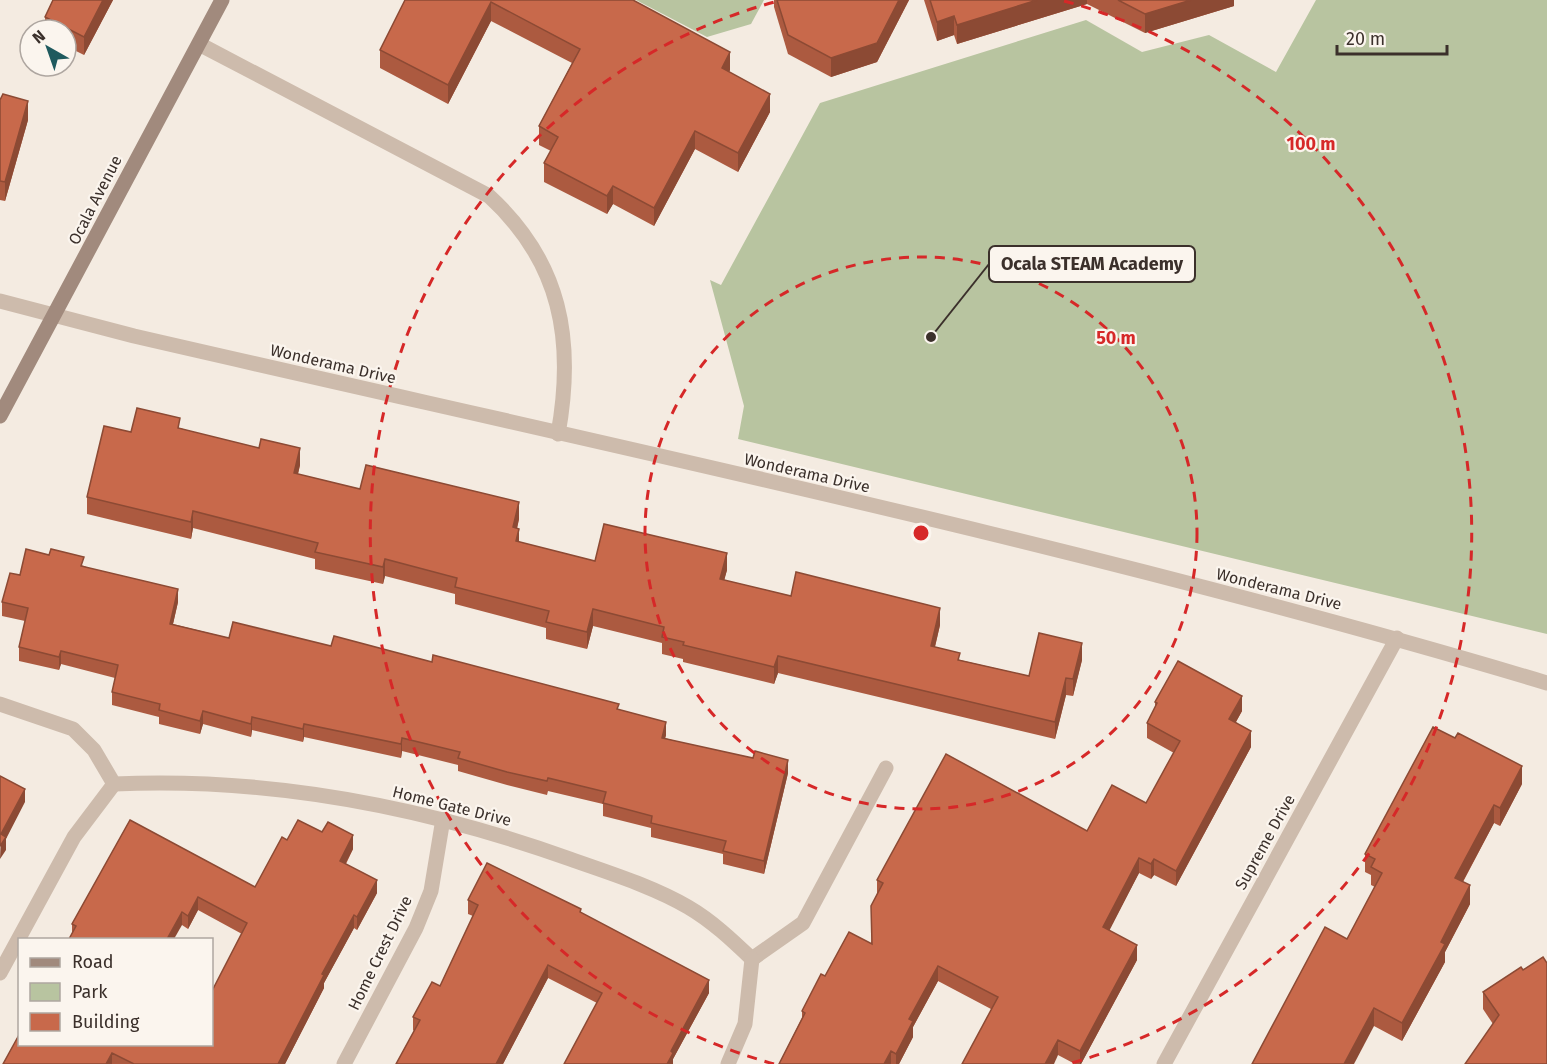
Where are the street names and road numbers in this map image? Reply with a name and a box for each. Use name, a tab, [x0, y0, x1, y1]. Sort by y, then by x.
street label: Ocala Avenue	[64, 152, 126, 248]
street label: Wonderama Drive	[268, 340, 398, 388]
street label: Wonderama Drive	[742, 449, 872, 497]
street label: Wonderama Drive	[1214, 564, 1344, 614]
street label: Home Gate Drive	[391, 782, 513, 830]
street label: Supreme Drive	[1231, 791, 1299, 893]
street label: Home Crest Drive	[344, 893, 416, 1013]

